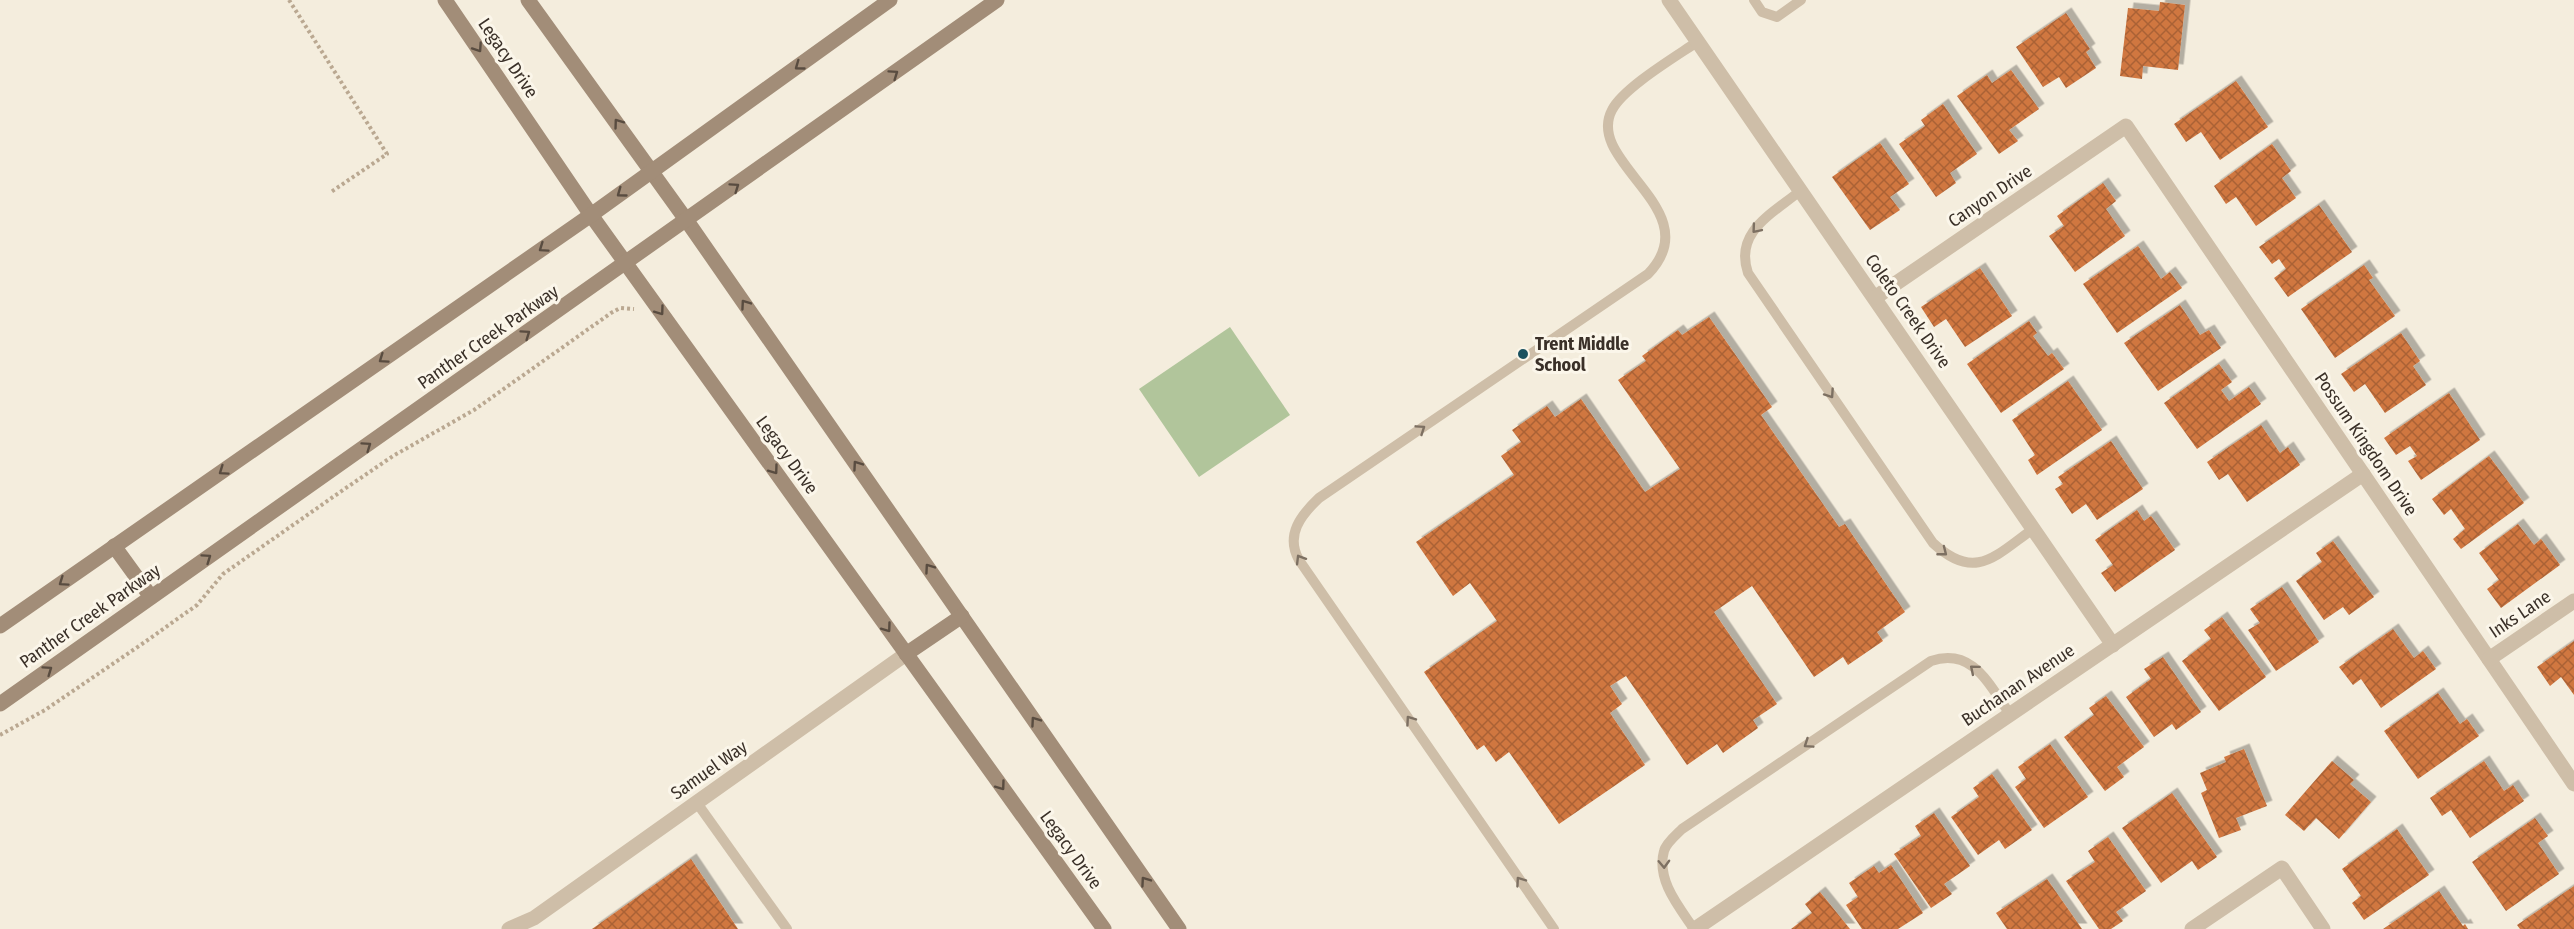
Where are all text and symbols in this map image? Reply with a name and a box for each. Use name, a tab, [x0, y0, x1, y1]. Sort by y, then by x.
street label: Legacy Drive	[473, 14, 543, 102]
one-way arrow	[471, 42, 482, 53]
one-way arrow	[795, 58, 806, 69]
one-way arrow	[887, 70, 898, 81]
one-way arrow	[614, 119, 625, 130]
street label: Canyon Drive	[1944, 160, 2036, 232]
one-way arrow	[728, 183, 739, 194]
one-way arrow	[617, 186, 628, 197]
one-way arrow	[1752, 222, 1763, 233]
one-way arrow	[539, 241, 550, 252]
street label: Coleto Creek Drive	[1860, 250, 1956, 372]
street label: Panther Creek Parkway	[413, 280, 563, 394]
one-way arrow	[741, 300, 752, 311]
one-way arrow	[653, 304, 664, 315]
one-way arrow	[520, 330, 531, 341]
place label: Trent Middle School	[1535, 333, 1629, 376]
marker: Trent Middle School	[1516, 347, 1530, 361]
one-way arrow	[378, 352, 389, 363]
street label: Possum Kingdom Drive	[2310, 368, 2422, 520]
one-way arrow	[1823, 387, 1834, 398]
street label: Legacy Drive	[751, 412, 823, 499]
one-way arrow	[1414, 425, 1425, 436]
one-way arrow	[360, 442, 371, 453]
one-way arrow	[853, 460, 864, 471]
one-way arrow	[767, 463, 778, 474]
one-way arrow	[218, 464, 229, 475]
one-way arrow	[1936, 544, 1947, 555]
one-way arrow	[201, 554, 212, 565]
one-way arrow	[1296, 555, 1307, 566]
street label: Panther Creek Parkway	[15, 559, 165, 673]
one-way arrow	[925, 564, 936, 575]
one-way arrow	[58, 575, 69, 586]
street label: Inks Lane	[2485, 585, 2555, 643]
one-way arrow	[880, 622, 891, 633]
street label: Buchanan Avenue	[1957, 639, 2079, 731]
one-way arrow	[1970, 665, 1981, 676]
one-way arrow	[41, 666, 52, 677]
one-way arrow	[1406, 716, 1417, 727]
one-way arrow	[1031, 717, 1042, 728]
street label: Samuel Way	[666, 736, 752, 804]
one-way arrow	[1804, 736, 1815, 747]
one-way arrow	[994, 780, 1005, 791]
street label: Legacy Drive	[1035, 807, 1107, 894]
one-way arrow	[1658, 860, 1671, 869]
one-way arrow	[1517, 876, 1528, 887]
one-way arrow	[1141, 877, 1152, 888]

